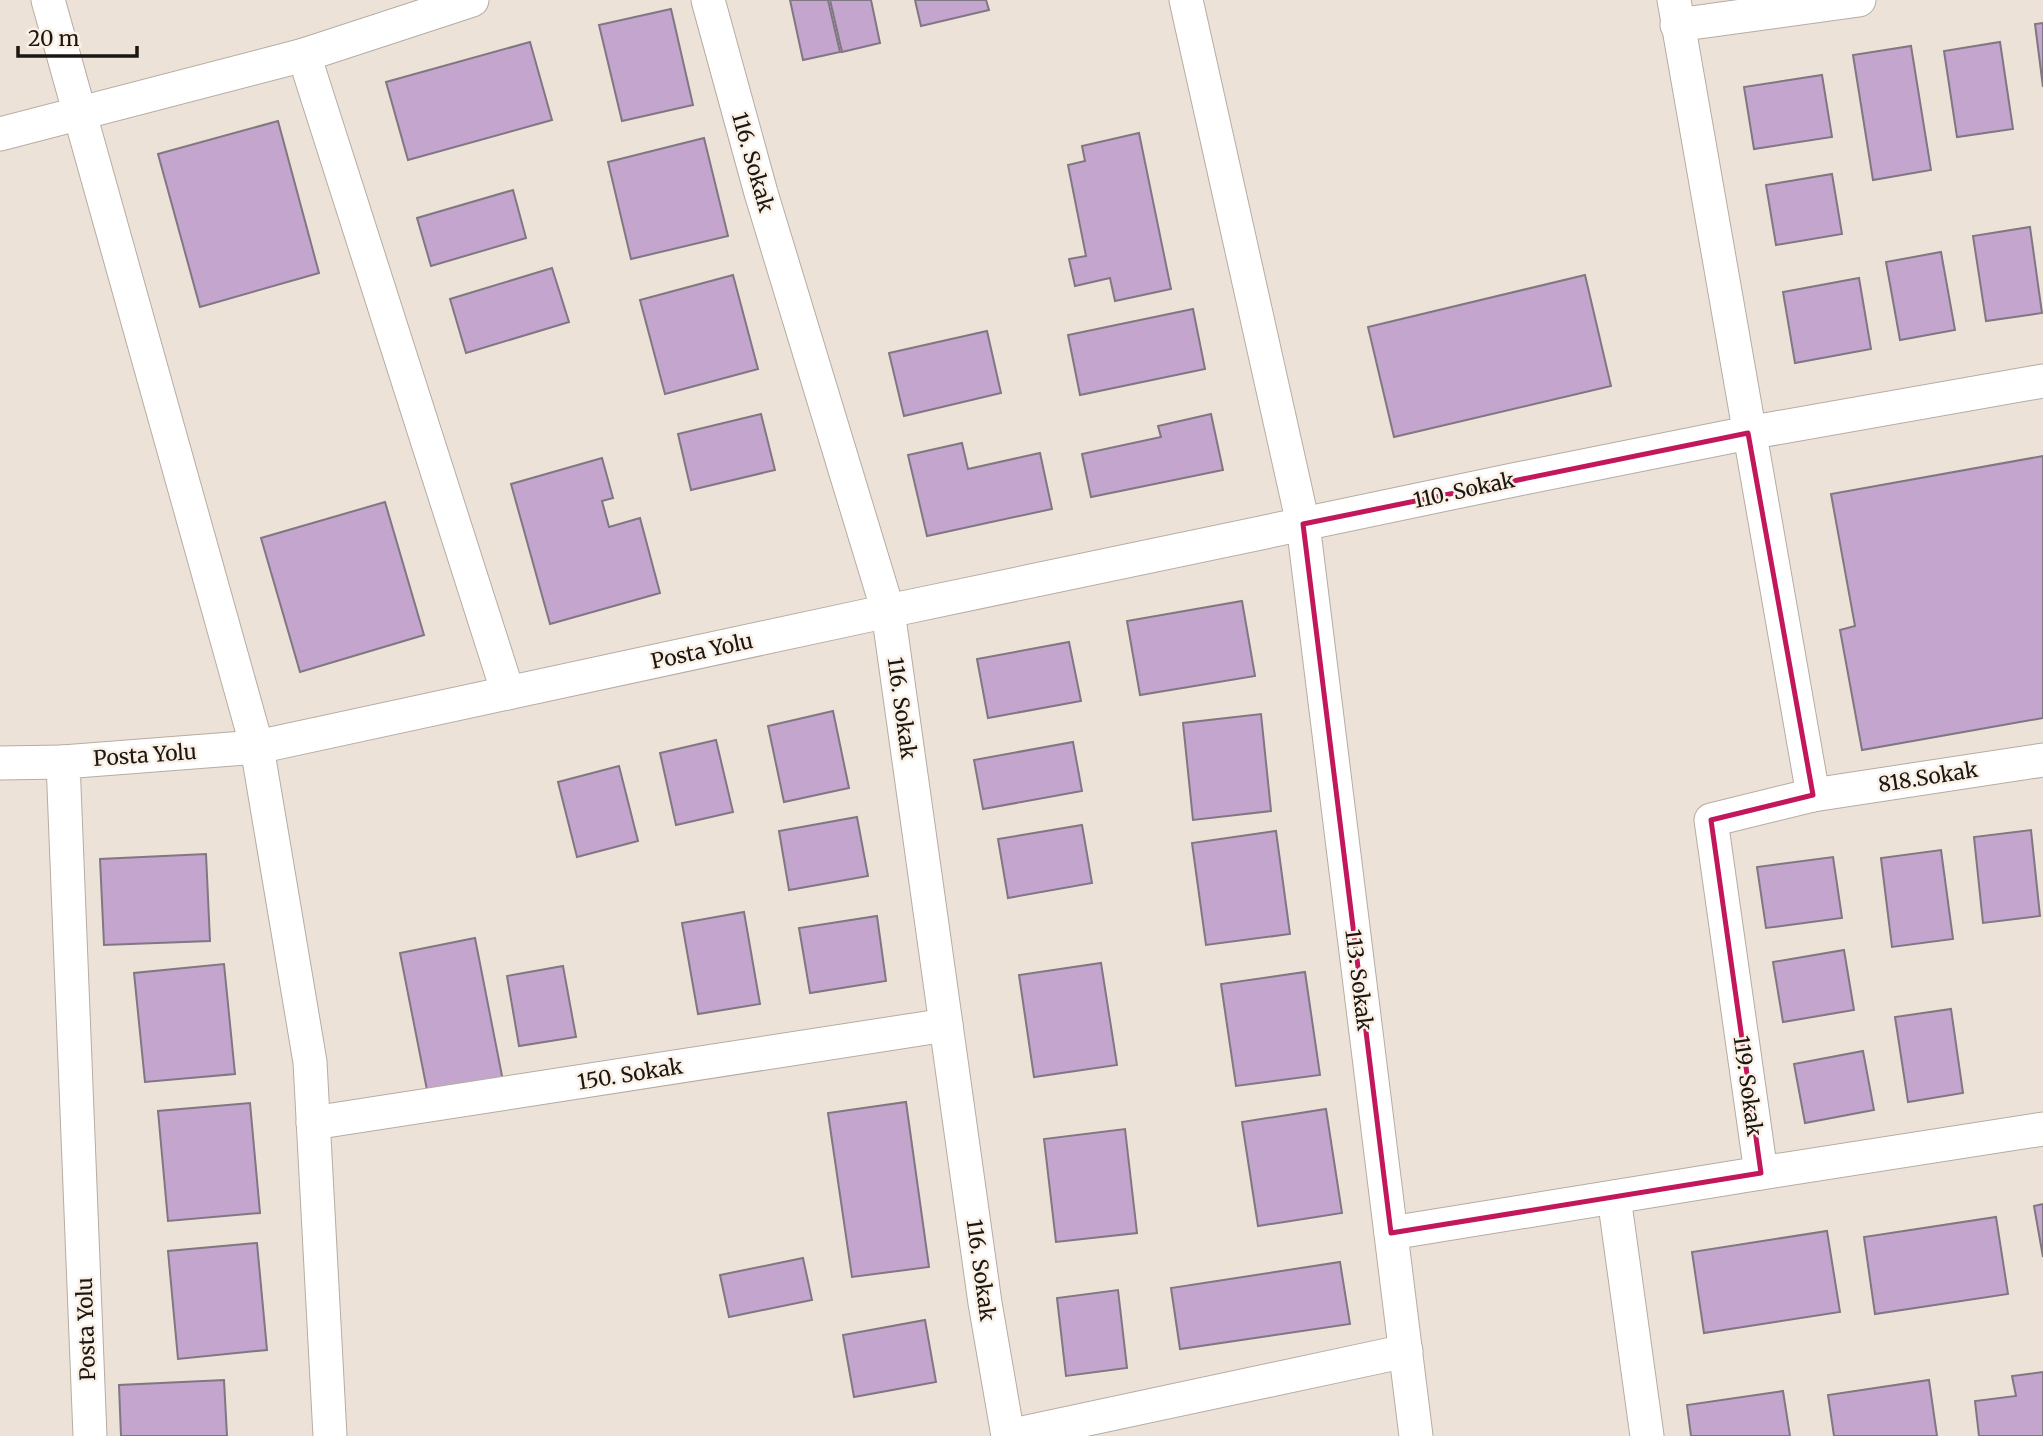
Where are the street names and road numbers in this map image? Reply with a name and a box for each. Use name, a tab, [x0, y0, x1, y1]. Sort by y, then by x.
street label: 116. Sokak	[726, 109, 780, 216]
street label: 110. Sokak	[1411, 466, 1518, 514]
street label: Posta Yolu	[648, 627, 756, 675]
street label: 116. Sokak	[881, 655, 923, 761]
street label: Posta Yolu	[92, 738, 198, 772]
street label: 818.Sokak	[1876, 756, 1980, 798]
street label: 113. Sokak	[1339, 928, 1379, 1033]
street label: 119. Sokak	[1728, 1034, 1769, 1139]
street label: 150. Sokak	[575, 1052, 685, 1096]
street label: 116. Sokak	[960, 1217, 1002, 1323]
street label: Posta Yolu	[71, 1277, 101, 1381]

